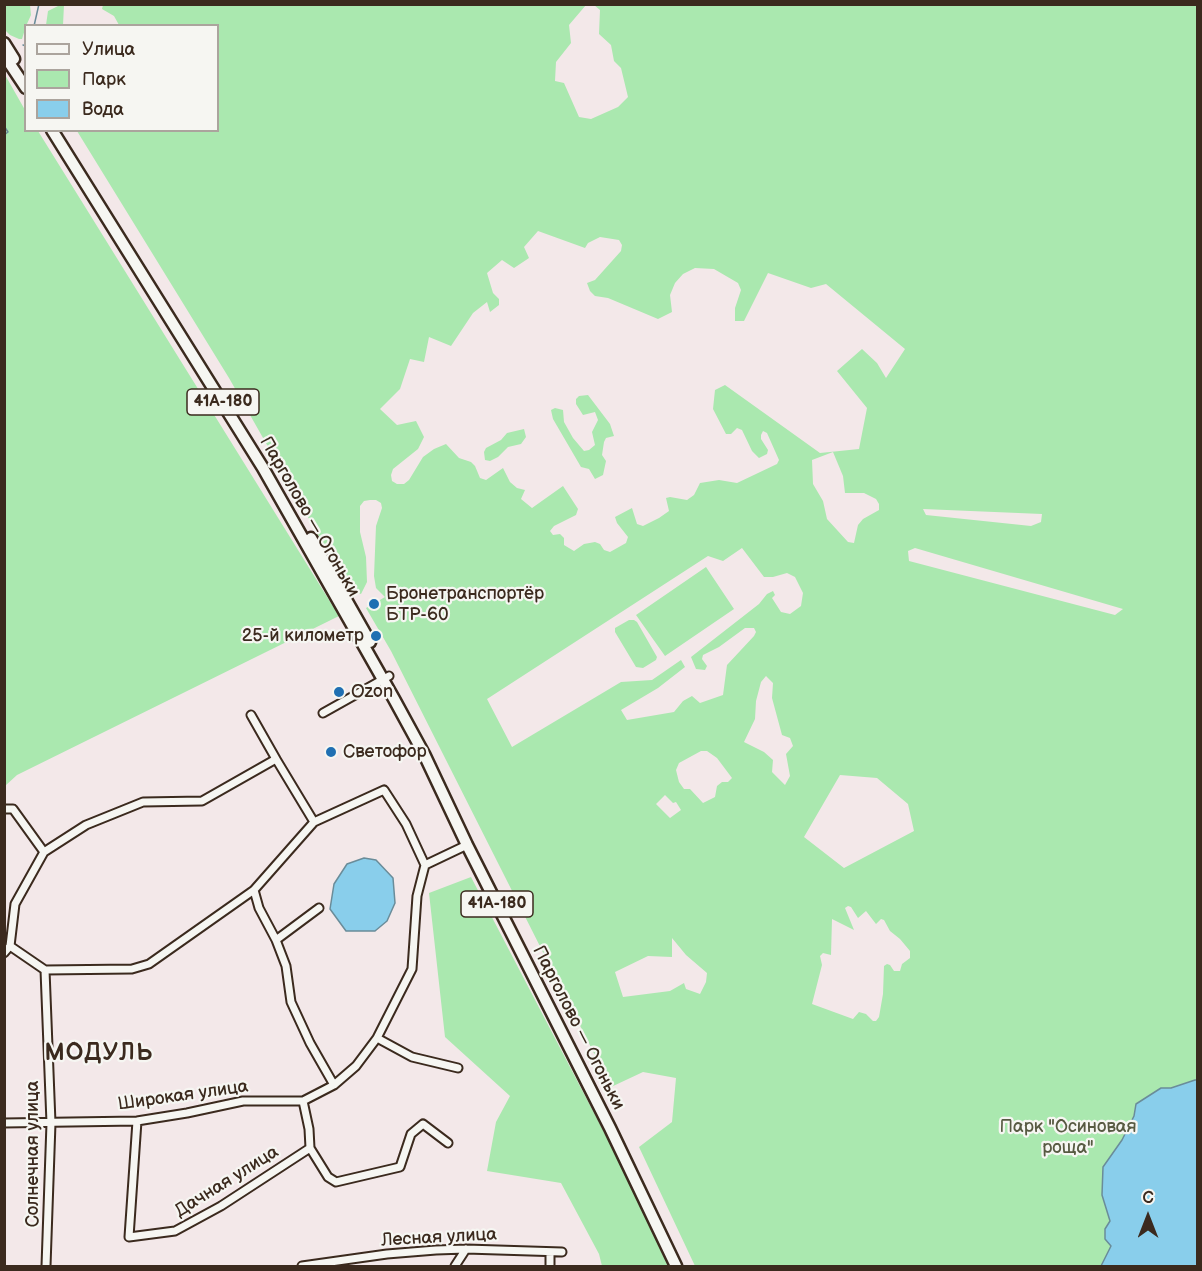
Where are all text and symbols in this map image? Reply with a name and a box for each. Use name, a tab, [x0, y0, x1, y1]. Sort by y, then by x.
legend	[24, 24, 219, 132]
text: Улица	[82, 39, 135, 60]
text: Парк	[82, 69, 126, 90]
text: Вода	[82, 99, 124, 120]
road number: 41А-180	[187, 389, 259, 415]
street label: Парголово — Огоньки	[254, 433, 364, 601]
place label: Бронетранспортёр БТР-60	[386, 583, 544, 626]
marker: Бронетранспортёр БТР-60	[367, 597, 381, 611]
place label: 25-й километр	[242, 625, 364, 647]
marker: 25-й километр	[369, 629, 383, 643]
place label: Ozon	[351, 681, 393, 703]
marker: Ozon	[332, 685, 346, 699]
place label: Светофор	[343, 741, 427, 763]
marker: Светофор	[324, 745, 338, 759]
road number: 41А-180	[461, 891, 533, 917]
street label: Парголово — Огоньки	[527, 942, 629, 1114]
district label: МОДУЛЬ	[44, 1040, 154, 1068]
street label: Широкая улица	[116, 1076, 250, 1116]
street label: Солнечная улица	[22, 1081, 44, 1227]
park label: Парк "Осиновая роща"	[1000, 1116, 1136, 1158]
street label: Дачная улица	[171, 1142, 283, 1222]
north arrow	[1118, 1187, 1178, 1247]
text: С	[1142, 1189, 1154, 1208]
street label: Лесная улица	[381, 1224, 497, 1252]

